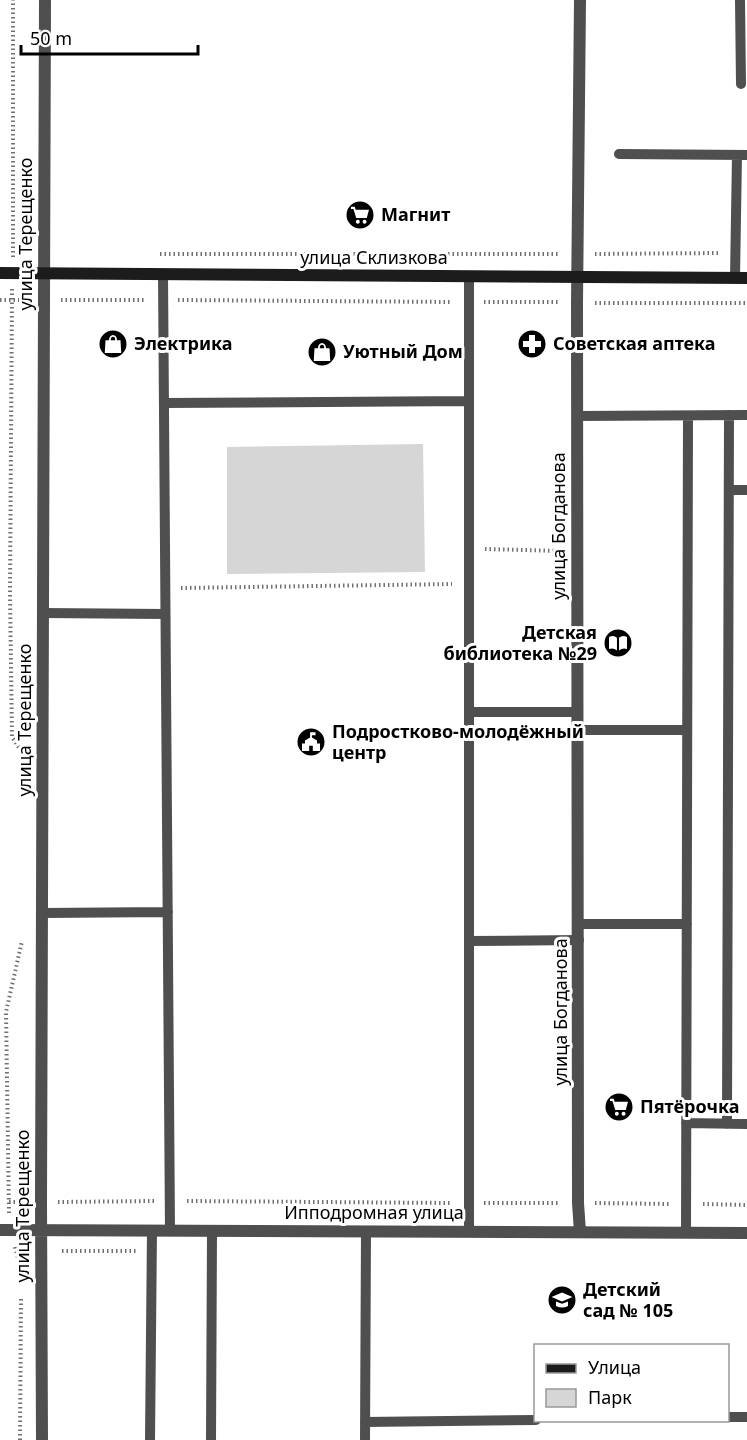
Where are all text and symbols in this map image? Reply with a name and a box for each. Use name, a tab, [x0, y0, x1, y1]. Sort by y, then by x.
scale bar	[21, 18, 198, 56]
text: 50 m	[30, 26, 72, 50]
street label: улица Терещенко	[13, 158, 37, 310]
supermarket icon: Магнит	[344, 199, 376, 231]
place label: Магнит	[381, 202, 450, 226]
street label: улица Склизкова	[300, 245, 448, 269]
shop icon: Электрика	[97, 328, 129, 360]
pharmacy icon: Советская аптека	[516, 328, 548, 360]
place label: Электрика	[134, 331, 233, 355]
place label: Советская аптека	[553, 331, 716, 355]
shop icon: Уютный Дом	[306, 336, 338, 368]
place label: Уютный Дом	[343, 339, 463, 363]
street label: улица Богданова	[546, 452, 570, 600]
place label: Детская библиотека №29	[443, 620, 597, 665]
library icon: Детская библиотека №29	[602, 627, 634, 659]
street label: улица Терещенко	[12, 644, 36, 796]
place label: Подростково-молодёжный центр	[332, 719, 584, 764]
public building icon: Подростково-молодёжный центр	[295, 726, 327, 758]
street label: улица Богданова	[548, 938, 572, 1086]
supermarket icon: Пятёрочка	[603, 1091, 635, 1123]
place label: Пятёрочка	[640, 1094, 739, 1118]
street label: улица Терещенко	[10, 1130, 34, 1282]
street label: Ипподромная улица	[284, 1200, 464, 1224]
place label: Детский сад № 105	[583, 1277, 673, 1322]
school or university icon: Детский сад № 105	[546, 1284, 578, 1316]
legend	[534, 1344, 729, 1422]
text: Улица	[588, 1355, 641, 1379]
text: Парк	[588, 1385, 632, 1409]

